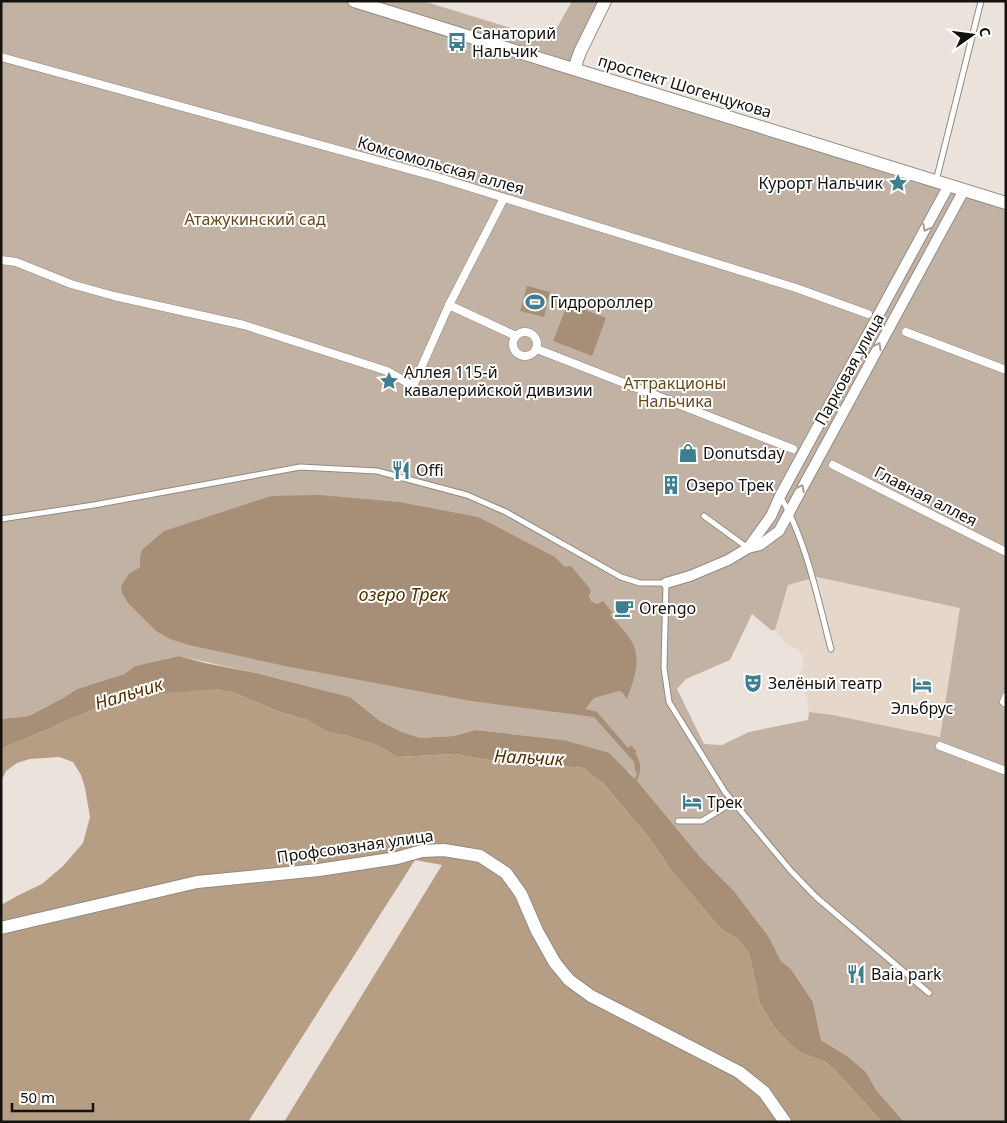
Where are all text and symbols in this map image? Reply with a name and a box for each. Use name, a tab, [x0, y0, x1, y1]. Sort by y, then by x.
north arrow	[947, 10, 997, 60]
place label: Санаторий Нальчик	[472, 22, 556, 62]
text: С	[975, 25, 995, 38]
bus stop icon: Санаторий Нальчик	[446, 31, 468, 53]
street label: проспект Шогенцукова	[595, 49, 775, 123]
street label: Комсомольская аллея	[355, 131, 527, 199]
place label: Курорт Нальчик	[759, 172, 884, 194]
place icon: Курорт Нальчик	[887, 172, 909, 194]
park label: Атажукинский сад	[184, 208, 326, 230]
one-way arrow	[922, 223, 932, 232]
sports icon: Гидророллер	[524, 291, 546, 313]
place label: Гидророллер	[550, 291, 653, 313]
street label: Парковая улица	[809, 309, 889, 429]
one-way arrow	[872, 342, 882, 351]
place label: Аллея 115-й кавалерийской дивизии	[404, 361, 593, 401]
place icon: Аллея 115-й кавалерийской дивизии	[378, 370, 400, 392]
park label: Аттракционы Нальчика	[624, 372, 726, 412]
shop icon: Donutsday	[677, 442, 699, 464]
place label: Donutsday	[703, 442, 785, 464]
restaurant icon: Offi	[390, 459, 412, 481]
place label: Offi	[416, 459, 444, 481]
street label: Главная аллея	[871, 461, 981, 531]
building icon: Озеро Трек	[660, 474, 682, 496]
place label: Озеро Трек	[686, 474, 774, 496]
one-way arrow	[795, 485, 805, 494]
water label: озеро Трек	[359, 582, 448, 606]
cafe icon: Orengo	[613, 597, 635, 619]
place label: Orengo	[639, 597, 696, 619]
water label: Нальчик	[92, 671, 166, 715]
theatre icon: Зелёный театр	[742, 672, 764, 694]
place label: Зелёный театр	[768, 672, 882, 694]
hotel icon: Эльбрус	[911, 674, 933, 696]
place label: Эльбрус	[891, 697, 953, 719]
water label: Нальчик	[494, 743, 565, 771]
hotel icon: Трек	[681, 791, 703, 813]
place label: Трек	[707, 791, 743, 813]
street label: Профсоюзная улица	[275, 824, 435, 868]
restaurant icon: Baia park	[845, 963, 867, 985]
place label: Baia park	[871, 963, 942, 985]
scale bar	[12, 1080, 94, 1112]
text: 50 m	[20, 1087, 55, 1107]

